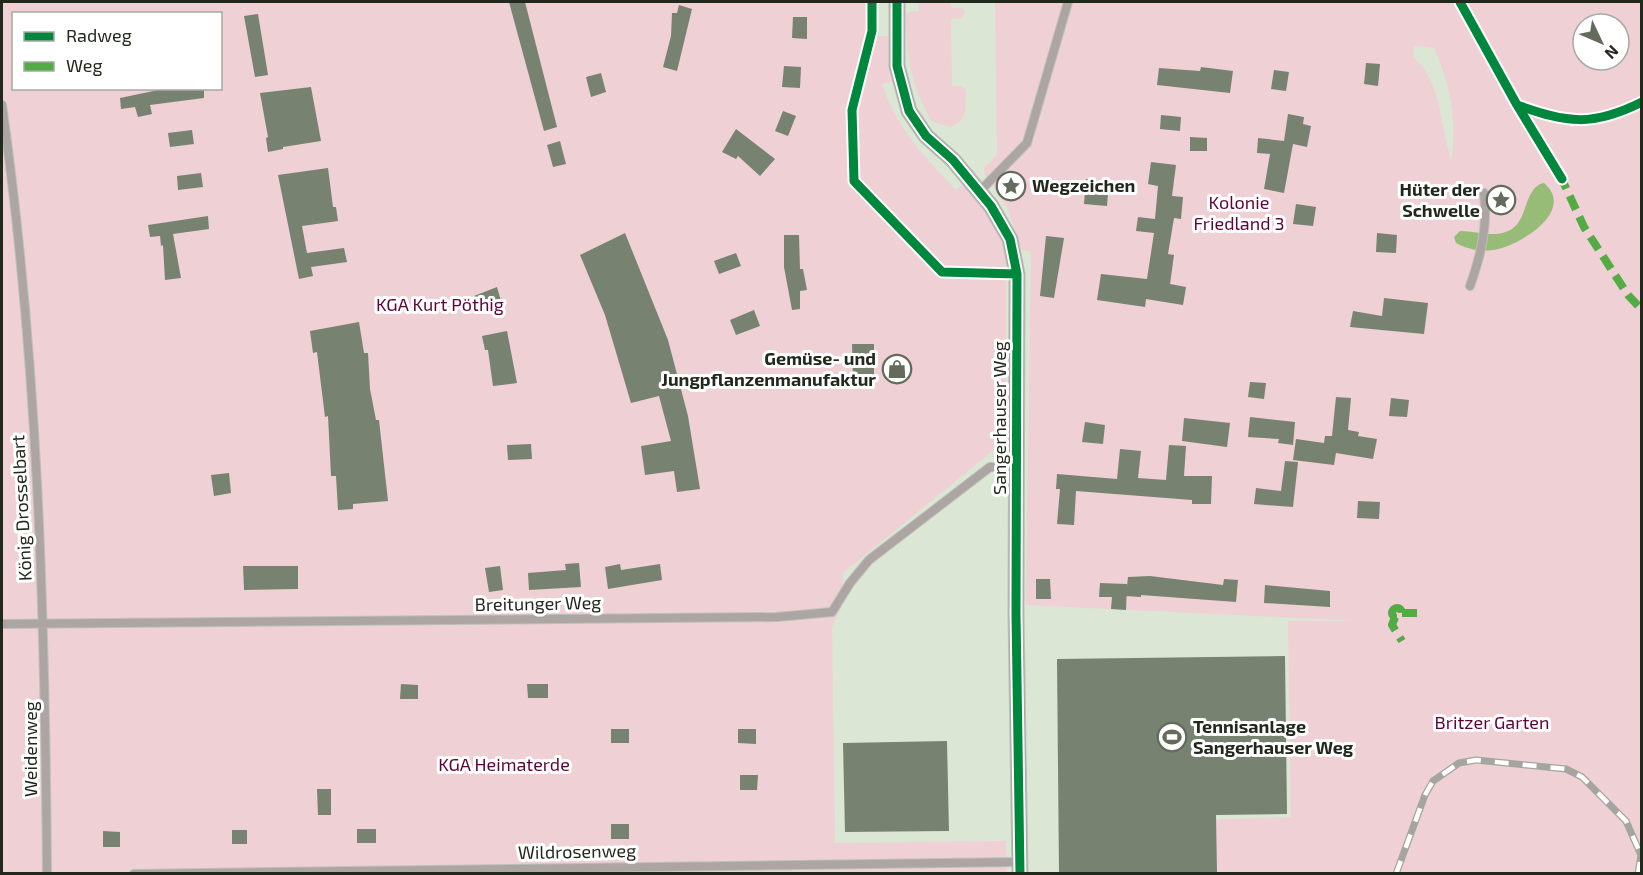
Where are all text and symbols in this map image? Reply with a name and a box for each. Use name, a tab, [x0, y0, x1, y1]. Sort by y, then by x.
legend	[12, 12, 222, 90]
north arrow	[1571, 12, 1631, 72]
text: Radweg	[66, 24, 132, 46]
text: N	[1601, 42, 1623, 64]
text: Weg	[66, 54, 102, 76]
place icon: Wegzeichen	[995, 170, 1027, 202]
place label: Wegzeichen	[1032, 174, 1135, 196]
place label: Hüter der Schwelle	[1400, 178, 1480, 221]
place icon: Hüter der Schwelle	[1485, 184, 1517, 216]
park label: Kolonie Friedland 3	[1193, 191, 1285, 234]
park label: KGA Kurt Pöthig	[376, 293, 504, 315]
street label: Sangerhauser Weg	[988, 341, 1010, 495]
place label: Gemüse- und Jungpflanzenmanufaktur	[661, 347, 876, 390]
shop icon: Gemüse- und Jungpflanzenmanufaktur	[881, 353, 913, 385]
street label: König Drosselbart	[6, 434, 36, 582]
street label: Breitunger Weg	[475, 591, 601, 615]
street label: Weidenweg	[19, 701, 41, 797]
park label: Britzer Garten	[1435, 711, 1549, 733]
place label: Tennisanlage Sangerhauser Weg	[1193, 715, 1354, 758]
sports icon: Tennisanlage Sangerhauser Weg	[1156, 721, 1188, 753]
park label: KGA Heimaterde	[438, 753, 570, 775]
street label: Wildrosenweg	[518, 839, 636, 863]

